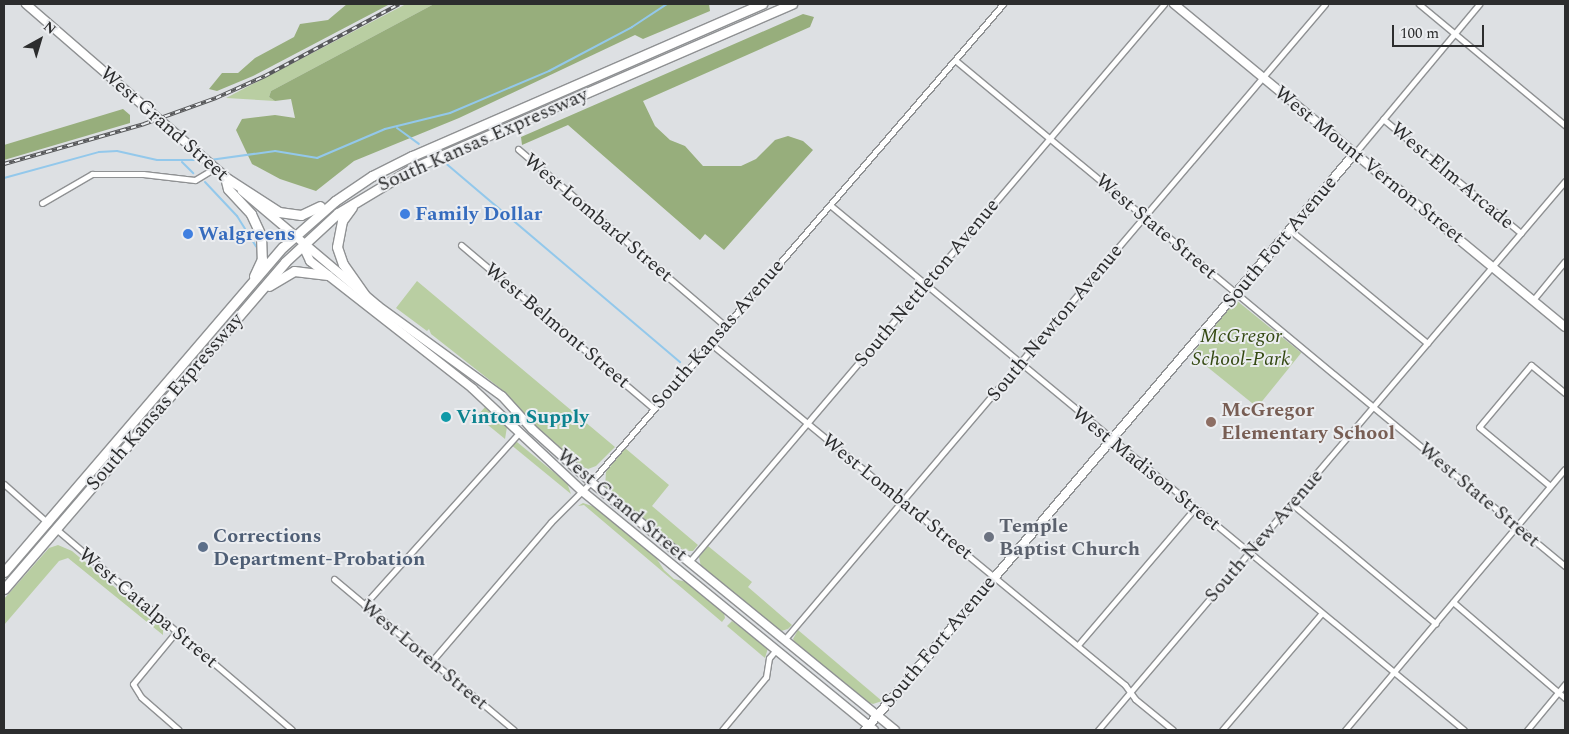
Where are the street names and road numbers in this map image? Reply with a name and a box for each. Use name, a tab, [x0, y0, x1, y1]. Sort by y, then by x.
street label: West Grand Street	[95, 61, 233, 187]
street label: West Mount Vernon Street	[1269, 81, 1469, 249]
street label: South Kansas Expressway	[374, 83, 592, 197]
street label: West Elm Arcade	[1385, 117, 1519, 235]
street label: West Lombard Street	[518, 149, 678, 287]
street label: West State Street	[1090, 169, 1222, 285]
street label: South Fort Avenue	[1218, 171, 1342, 313]
street label: South Nettleton Avenue	[849, 194, 1005, 372]
street label: South Newton Avenue	[982, 239, 1128, 407]
street label: South Kansas Avenue	[647, 254, 789, 414]
street label: West Belmont Street	[479, 258, 635, 394]
street label: South Kansas Expressway	[81, 308, 249, 496]
street label: West Madison Street	[1067, 402, 1225, 536]
street label: West Lombard Street	[817, 429, 977, 565]
street label: West State Street	[1413, 437, 1545, 553]
street label: West Grand Street	[552, 443, 692, 567]
street label: South New Avenue	[1200, 465, 1328, 607]
street label: West Catalpa Street	[73, 543, 223, 673]
street label: South Fort Avenue	[877, 571, 1001, 713]
street label: West Loren Street	[355, 595, 493, 715]

